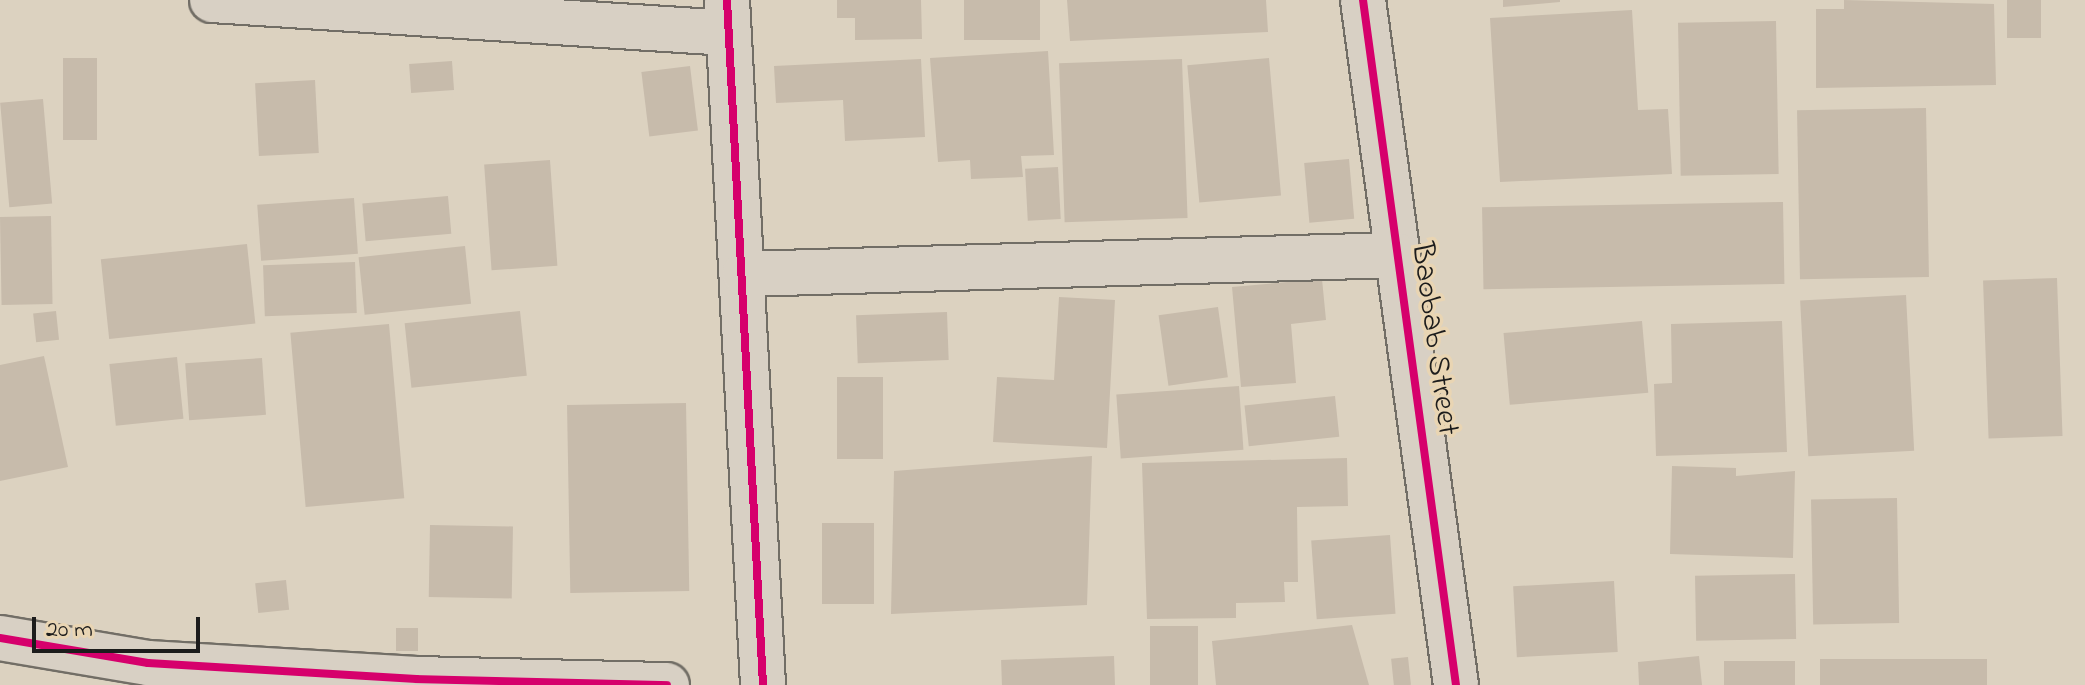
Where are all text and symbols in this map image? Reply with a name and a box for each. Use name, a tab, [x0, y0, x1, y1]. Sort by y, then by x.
street label: Baobab Street	[1400, 240, 1466, 438]
scale bar	[36, 601, 204, 651]
text: 20 m	[46, 613, 93, 648]

